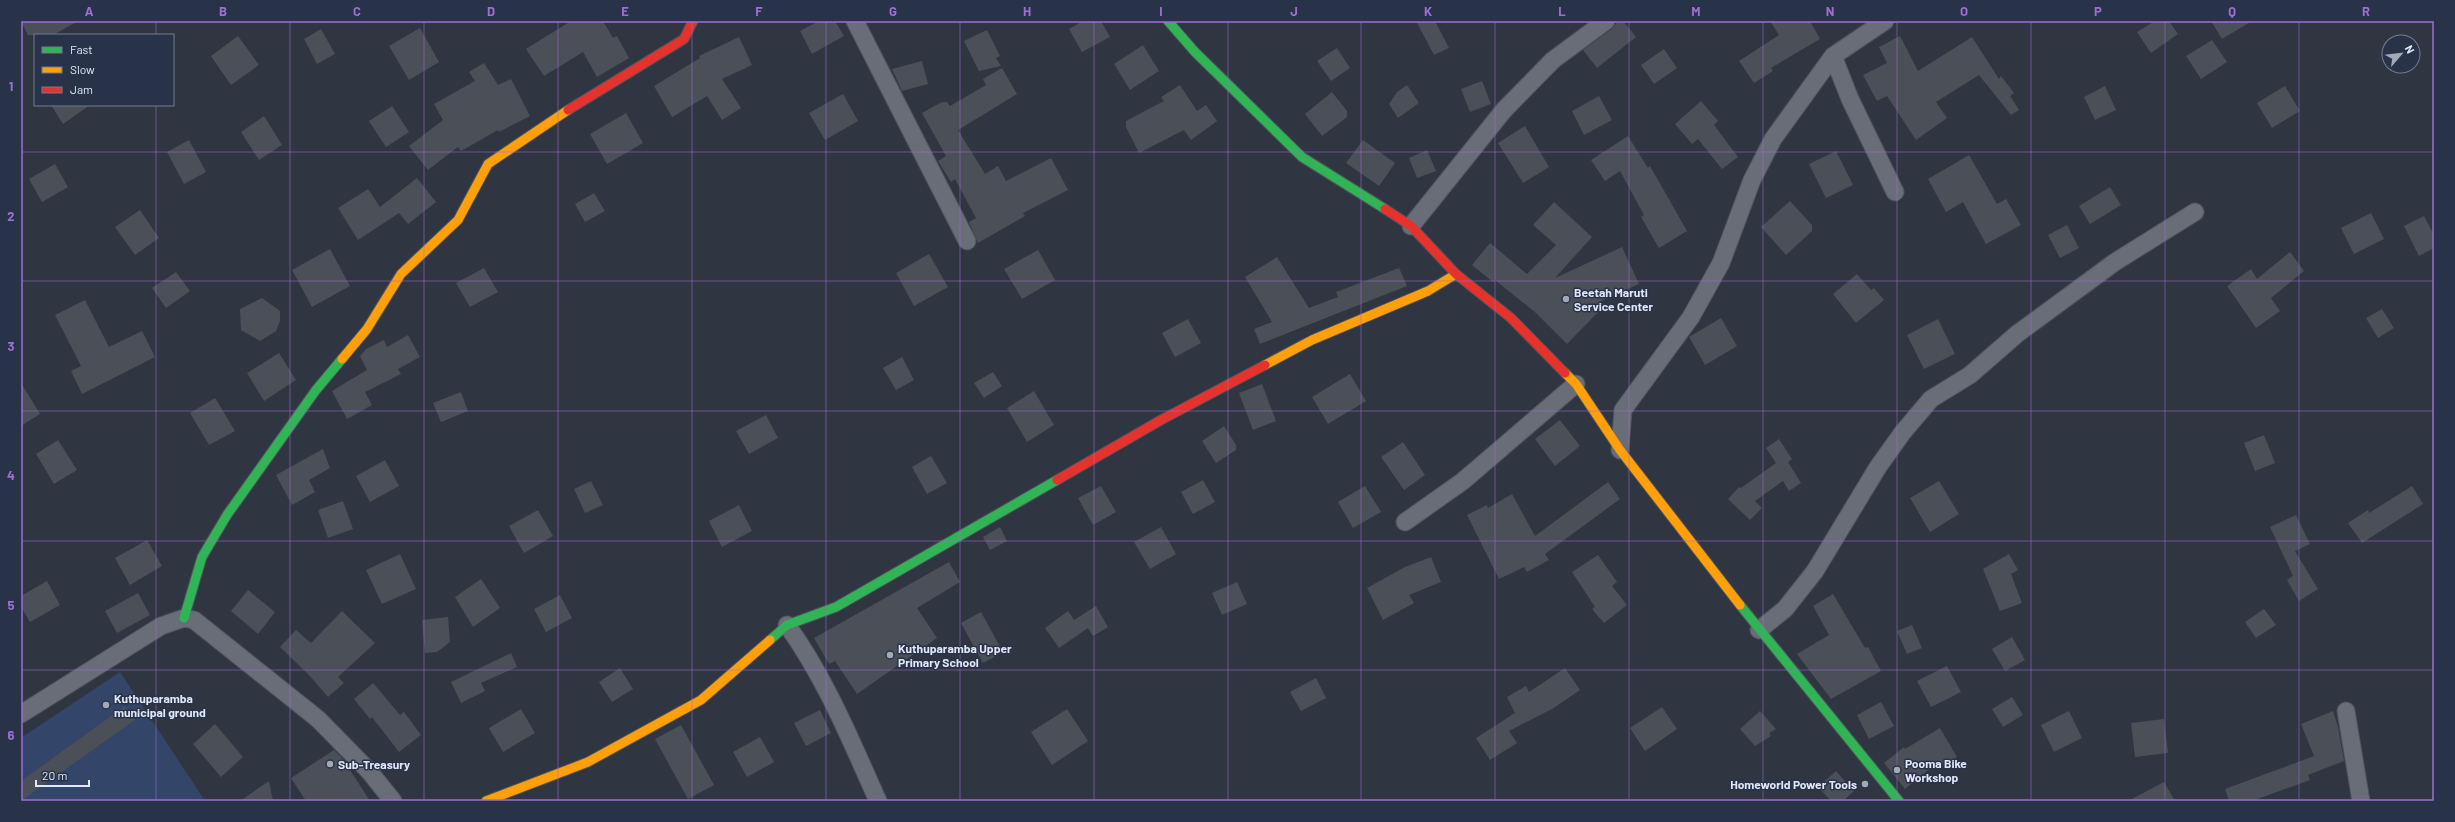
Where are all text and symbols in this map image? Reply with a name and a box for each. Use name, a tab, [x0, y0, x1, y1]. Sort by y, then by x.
text: A	[85, 3, 94, 19]
text: B	[219, 3, 227, 19]
text: C	[353, 3, 361, 19]
text: D	[487, 3, 495, 19]
text: E	[621, 3, 629, 19]
text: F	[755, 3, 763, 19]
text: G	[889, 3, 897, 19]
text: H	[1023, 3, 1031, 19]
text: I	[1159, 3, 1163, 19]
text: J	[1290, 3, 1298, 19]
text: K	[1424, 3, 1432, 19]
text: L	[1558, 3, 1566, 19]
text: M	[1691, 3, 1701, 19]
text: N	[1826, 3, 1834, 19]
text: O	[1960, 3, 1968, 19]
text: P	[2094, 3, 2102, 19]
text: Q	[2228, 3, 2236, 19]
text: R	[2362, 3, 2370, 19]
legend	[34, 34, 174, 106]
north arrow	[2381, 34, 2421, 74]
text: Fast	[70, 42, 93, 56]
text: N	[2403, 43, 2418, 55]
text: Slow	[70, 62, 95, 76]
text: 1	[9, 78, 13, 94]
text: Jam	[70, 82, 93, 96]
text: 2	[7, 208, 15, 224]
place label: Beetah Maruti Service Center	[1574, 285, 1653, 313]
marker: Beetah Maruti Service Center	[1561, 294, 1571, 304]
text: 3	[7, 338, 15, 354]
text: 4	[7, 467, 15, 483]
text: 5	[7, 597, 15, 613]
place label: Kuthuparamba Upper Primary School	[898, 641, 1012, 669]
marker: Kuthuparamba Upper Primary School	[885, 650, 895, 660]
place label: Kuthuparamba municipal ground	[114, 691, 206, 719]
marker: Kuthuparamba municipal ground	[101, 700, 111, 710]
text: 6	[8, 727, 15, 743]
place label: Pooma Bike Workshop	[1905, 756, 1967, 784]
place label: Sub-Treasury	[338, 757, 410, 771]
marker: Sub-Treasury	[325, 759, 335, 769]
scale bar	[36, 762, 89, 788]
marker: Pooma Bike Workshop	[1892, 765, 1902, 775]
text: 20 m	[42, 768, 68, 782]
place label: Homeworld Power Tools	[1730, 777, 1857, 791]
marker: Homeworld Power Tools	[1860, 779, 1870, 789]

